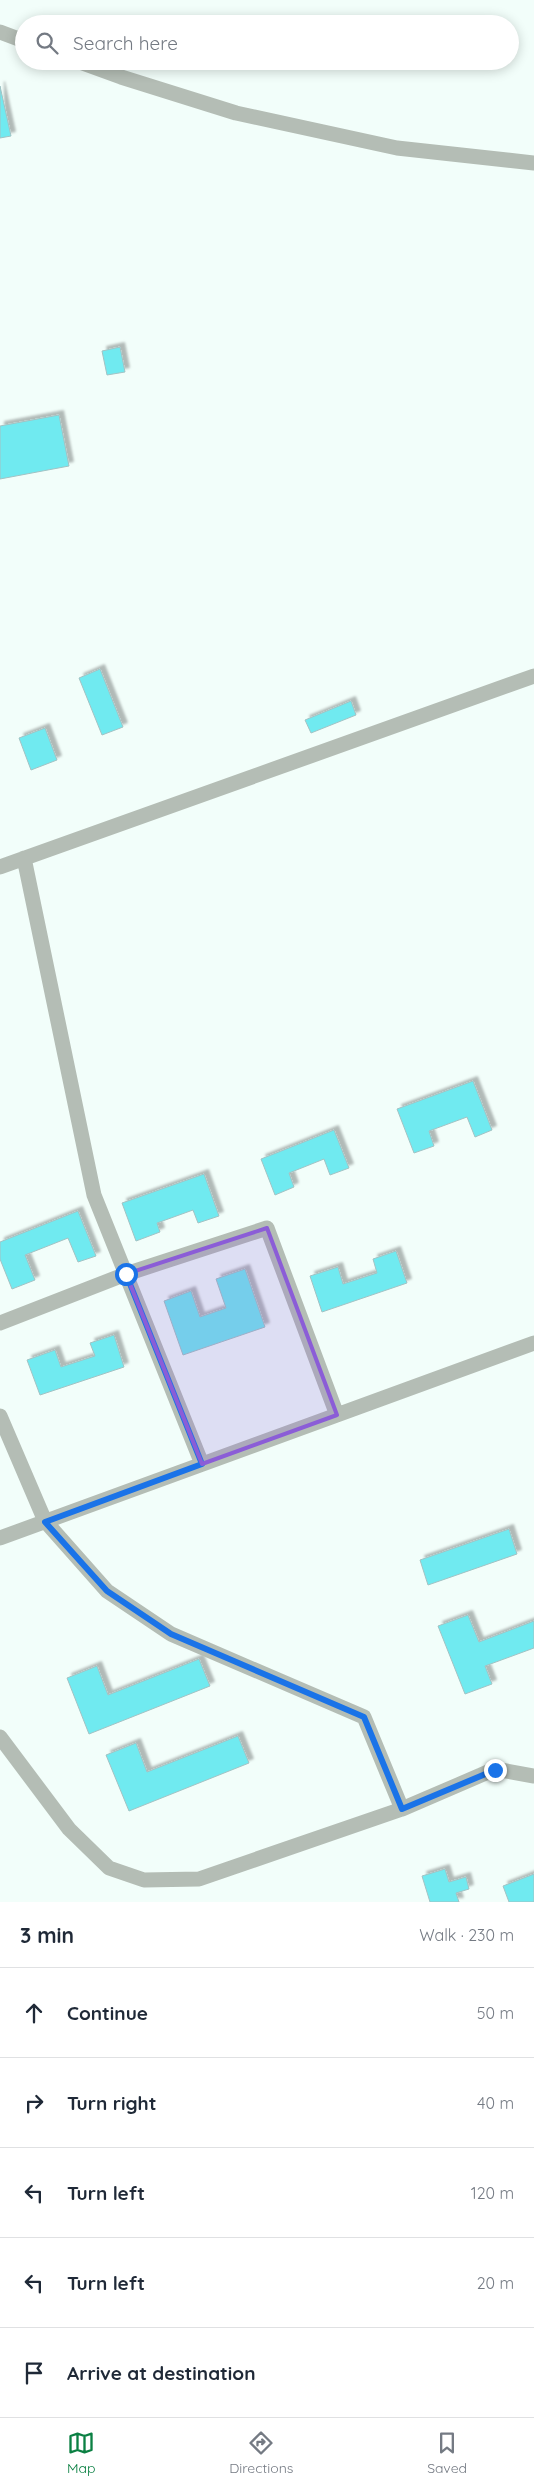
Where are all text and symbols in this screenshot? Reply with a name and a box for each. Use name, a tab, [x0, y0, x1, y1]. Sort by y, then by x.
search box	[15, 15, 519, 70]
icon: search	[33, 29, 61, 57]
text: Search here	[73, 31, 178, 55]
route start	[115, 1263, 138, 1286]
route end	[484, 1759, 507, 1782]
text: 3 min	[20, 1922, 74, 1948]
text: Walk · 230 m	[419, 1925, 514, 1945]
icon: ahead	[20, 1999, 48, 2027]
text: Continue	[67, 2001, 148, 2025]
text: 50 m	[477, 2003, 514, 2023]
icon: right	[20, 2089, 48, 2117]
text: Turn right	[67, 2091, 156, 2115]
text: 40 m	[477, 2093, 514, 2113]
icon: left	[20, 2179, 48, 2207]
text: Turn left	[67, 2181, 145, 2205]
text: 120 m	[471, 2183, 514, 2203]
icon: left	[20, 2269, 48, 2297]
text: Turn left	[67, 2271, 145, 2295]
text: 20 m	[477, 2273, 514, 2293]
icon: arrive	[20, 2359, 48, 2387]
text: Arrive at destination	[67, 2361, 256, 2385]
tab: Map	[67, 2429, 95, 2477]
tab: Directions	[229, 2429, 293, 2477]
tab: Saved	[427, 2429, 467, 2477]

